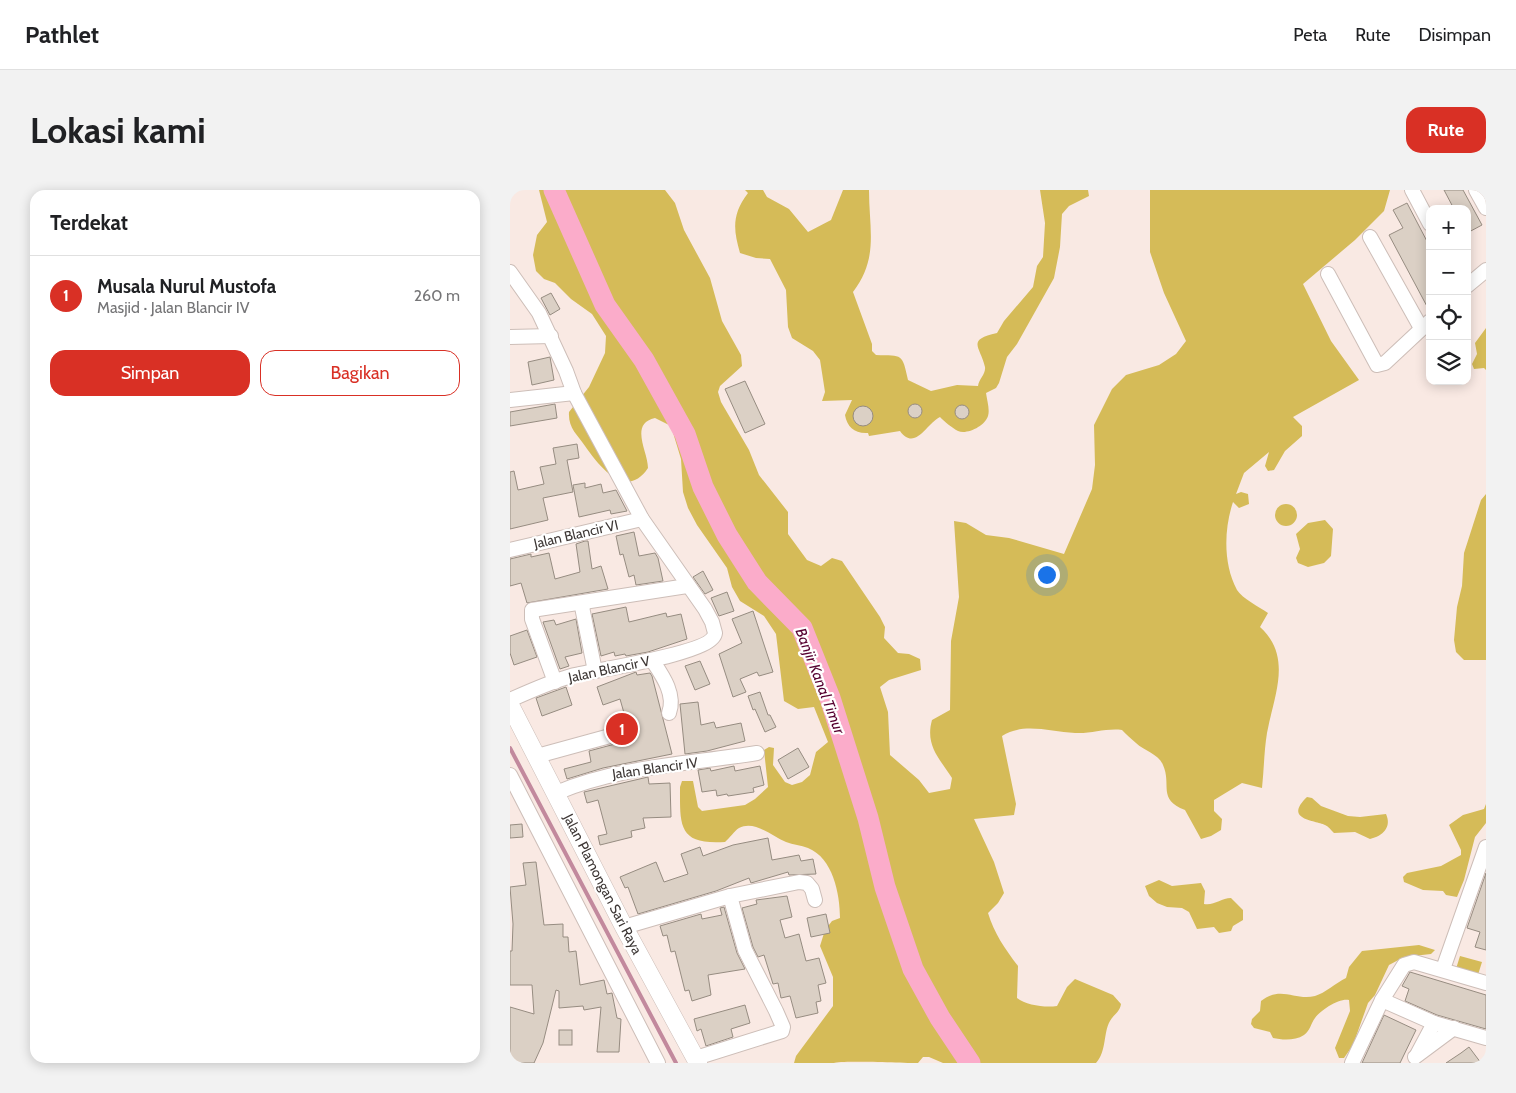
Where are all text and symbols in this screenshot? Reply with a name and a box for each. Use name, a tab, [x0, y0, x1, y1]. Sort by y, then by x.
text: Pathlet	[25, 20, 99, 49]
text: Peta	[1293, 24, 1327, 46]
text: Rute	[1355, 24, 1390, 46]
text: Disimpan	[1418, 24, 1491, 46]
button: Rute	[1406, 107, 1486, 153]
text: Lokasi kami	[30, 109, 206, 152]
map controls	[1426, 205, 1471, 385]
button: +	[1426, 205, 1471, 250]
text: Terdekat	[50, 210, 128, 235]
button: −	[1426, 250, 1471, 295]
text: Musala Nurul Mustofa	[97, 275, 276, 298]
text: 1	[63, 286, 69, 305]
text: 260 m	[414, 286, 460, 305]
button: locate	[1426, 295, 1471, 340]
text: Masjid · Jalan Blancir IV	[97, 298, 249, 317]
button: layers	[1426, 340, 1471, 385]
button: Simpan	[50, 350, 250, 396]
button: Bagikan	[260, 350, 460, 396]
street label: Jalan Blancir VI	[531, 516, 620, 553]
your location	[1034, 562, 1060, 588]
water label: Banjir Kanal Timur	[792, 626, 849, 738]
street label: Jalan Blancir V	[566, 652, 652, 687]
pin: 1	[606, 710, 638, 748]
street label: Jalan Blancir IV	[610, 753, 699, 783]
street label: Jalan Plamongan Sari Raya	[559, 810, 646, 958]

